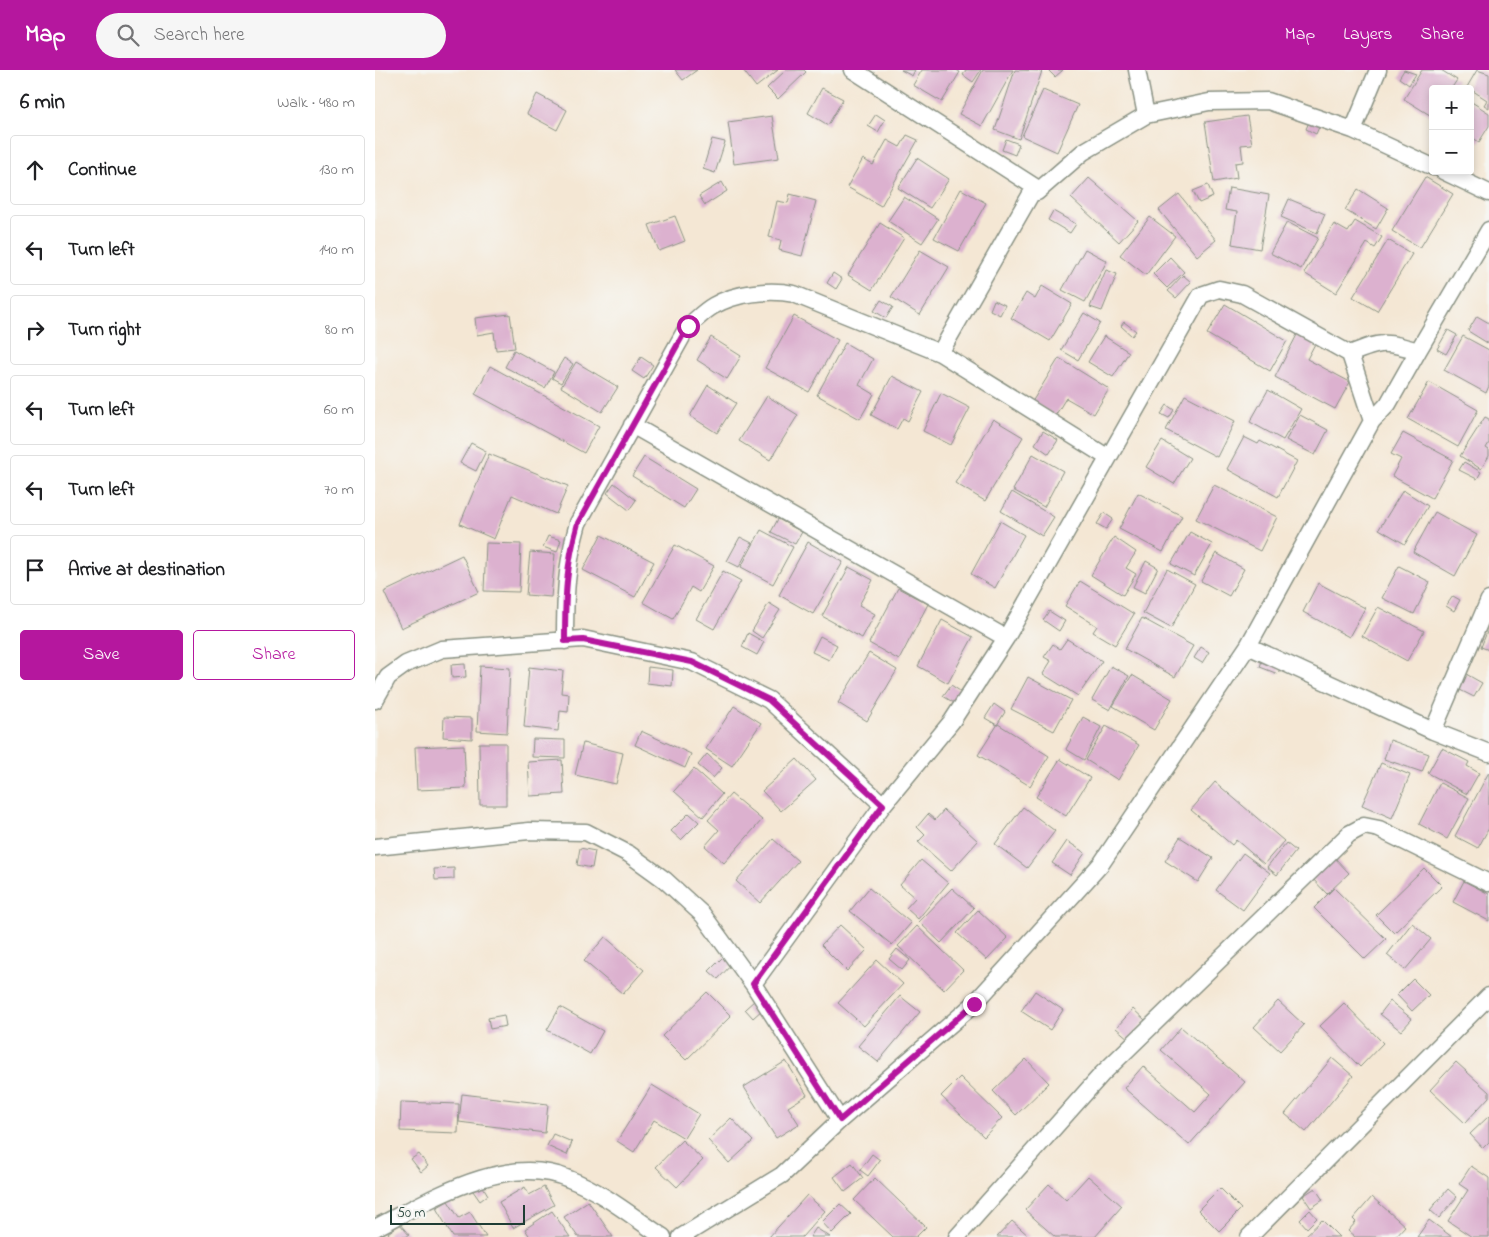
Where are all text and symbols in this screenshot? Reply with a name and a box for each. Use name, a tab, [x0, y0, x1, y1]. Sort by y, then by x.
search box	[96, 13, 446, 58]
text: Map	[25, 18, 66, 53]
icon: search	[114, 21, 142, 49]
text: Search here	[154, 22, 245, 49]
text: Map	[1285, 22, 1315, 48]
text: Layers	[1343, 22, 1393, 48]
text: Share	[1421, 22, 1464, 48]
map controls	[1429, 85, 1474, 175]
button: +	[1429, 85, 1474, 130]
text: 6 min	[20, 88, 65, 118]
text: Walk · 480 m	[277, 91, 355, 115]
button: −	[1429, 130, 1474, 175]
icon: ahead	[21, 156, 49, 184]
text: Continue	[68, 157, 136, 184]
text: 130 m	[319, 158, 354, 182]
icon: left	[21, 236, 49, 264]
text: Turn left	[68, 237, 135, 264]
text: 140 m	[319, 238, 354, 262]
route start	[677, 315, 700, 338]
icon: right	[21, 316, 49, 344]
text: Turn right	[68, 317, 141, 344]
text: 80 m	[325, 318, 354, 342]
icon: left	[21, 396, 49, 424]
text: Turn left	[68, 397, 135, 424]
text: 60 m	[324, 398, 354, 422]
icon: left	[21, 476, 49, 504]
text: Turn left	[68, 477, 135, 504]
text: 70 m	[324, 478, 354, 502]
icon: arrive	[21, 556, 49, 584]
text: Arrive at destination	[68, 557, 225, 584]
button: Save	[20, 630, 183, 680]
button: Share	[193, 630, 355, 680]
route end	[963, 993, 986, 1016]
scale bar	[390, 1202, 525, 1225]
text: 50 m	[397, 1203, 425, 1224]

